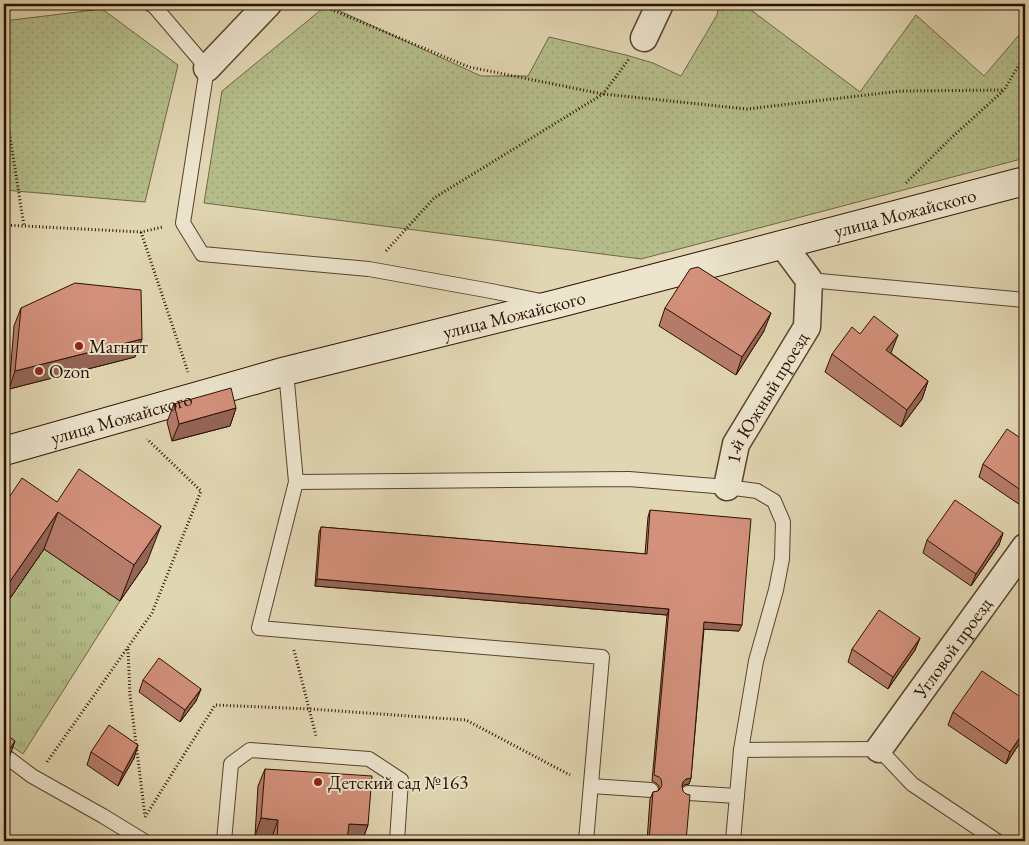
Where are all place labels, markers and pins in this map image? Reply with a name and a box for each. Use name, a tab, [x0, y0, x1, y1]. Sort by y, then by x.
place label: Магнит	[89, 334, 148, 359]
marker: Магнит	[73, 340, 85, 352]
place label: Ozon	[49, 359, 90, 384]
marker: Ozon	[33, 365, 45, 377]
place label: Детский сад №163	[328, 770, 468, 795]
marker: Детский сад №163	[312, 776, 324, 788]

